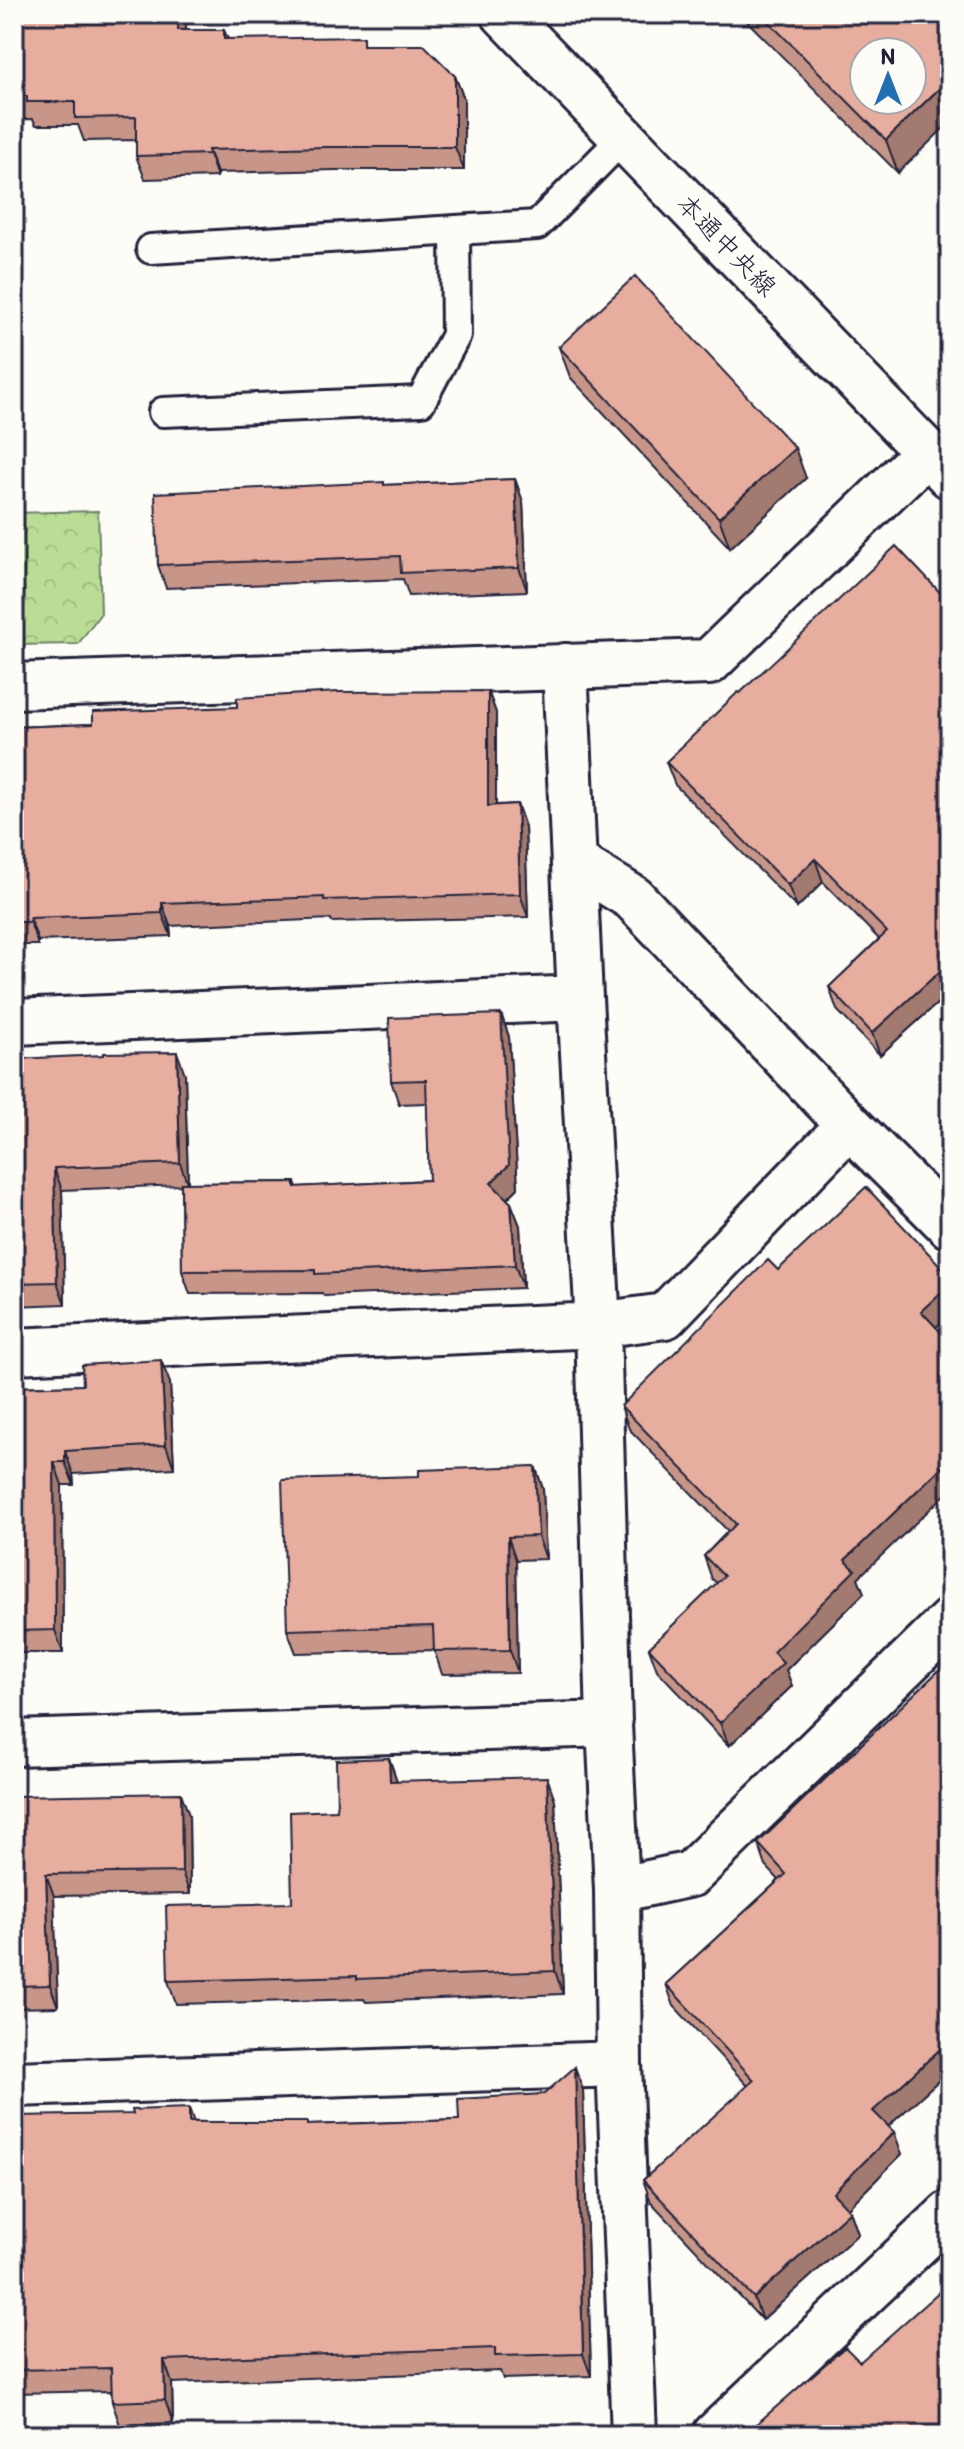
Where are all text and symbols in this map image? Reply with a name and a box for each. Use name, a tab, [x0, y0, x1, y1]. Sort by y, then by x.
north arrow	[848, 36, 928, 116]
text: N	[881, 43, 895, 70]
street label: 本通中央線	[670, 187, 784, 303]

